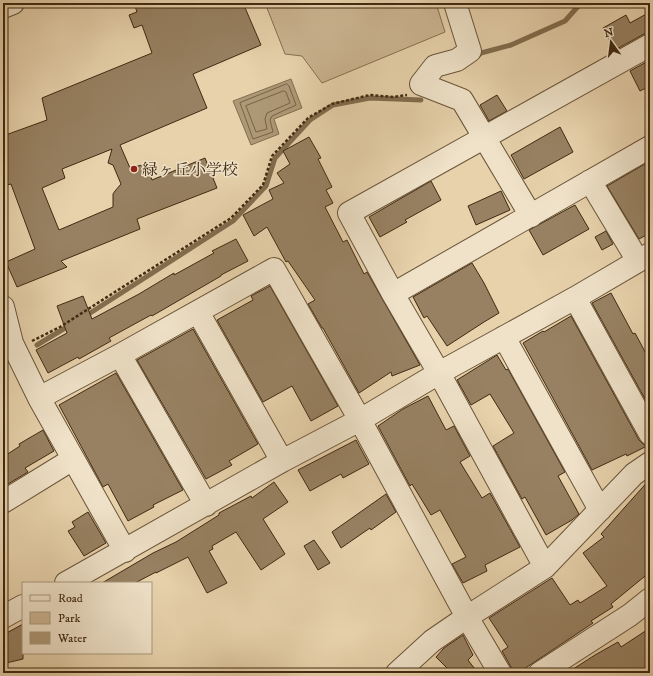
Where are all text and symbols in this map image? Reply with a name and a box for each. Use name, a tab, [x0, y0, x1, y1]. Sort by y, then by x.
north arrow	[591, 22, 631, 62]
text: N	[603, 25, 615, 41]
place label: 緑ヶ丘小学校	[142, 160, 238, 180]
marker: 緑ヶ丘小学校	[129, 164, 139, 174]
legend	[22, 582, 152, 654]
text: Road	[58, 591, 83, 606]
text: Park	[58, 611, 80, 626]
text: Water	[57, 631, 87, 646]

